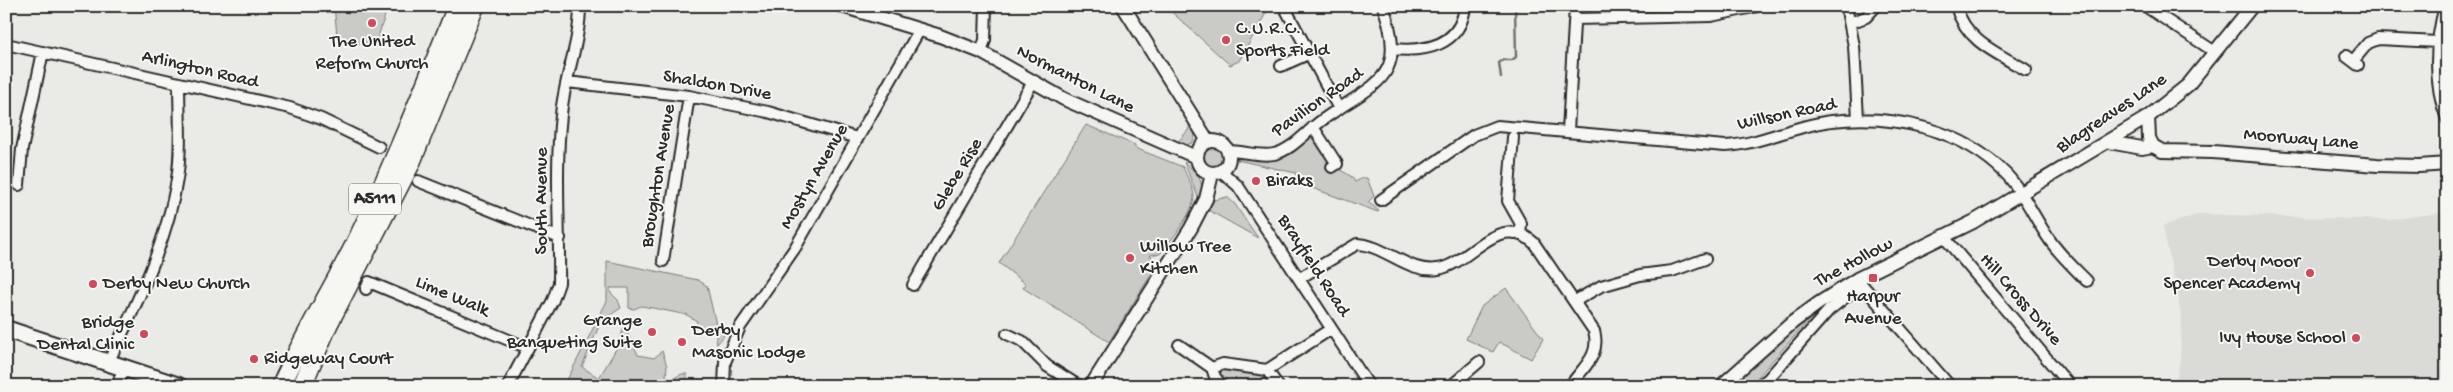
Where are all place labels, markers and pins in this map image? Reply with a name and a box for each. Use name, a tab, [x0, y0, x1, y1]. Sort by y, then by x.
marker: The United Reform Church	[366, 17, 378, 29]
place label: C.U.R.C. Sports Field	[1236, 18, 1331, 63]
place label: The United Reform Church	[316, 31, 428, 76]
marker: C.U.R.C. Sports Field	[1220, 34, 1232, 46]
place label: Biraks	[1265, 170, 1314, 193]
marker: Biraks	[1250, 175, 1262, 187]
place label: Willow Tree Kitchen	[1140, 236, 1232, 281]
place label: Derby Moor Spencer Academy	[2164, 251, 2302, 296]
marker: Willow Tree Kitchen	[1124, 252, 1136, 264]
marker: Derby Moor Spencer Academy	[2304, 267, 2316, 279]
marker: Harpur Avenue	[1867, 272, 1879, 284]
place label: Derby New Church	[101, 273, 250, 296]
marker: Derby New Church	[87, 278, 99, 290]
place label: Harpur Avenue	[1844, 286, 1902, 331]
place label: Grange Banqueting Suite	[506, 310, 642, 355]
place label: Bridge Dental Clinic	[36, 312, 135, 357]
place label: Derby Masonic Lodge	[690, 320, 805, 365]
marker: Grange Banqueting Suite	[646, 326, 658, 338]
place label: Ivy House School	[2219, 327, 2346, 350]
marker: Bridge Dental Clinic	[138, 328, 150, 340]
marker: Ivy House School	[2350, 332, 2362, 344]
marker: Derby Masonic Lodge	[676, 336, 688, 348]
place label: Ridgeway Court	[264, 348, 395, 371]
marker: Ridgeway Court	[248, 353, 260, 365]

